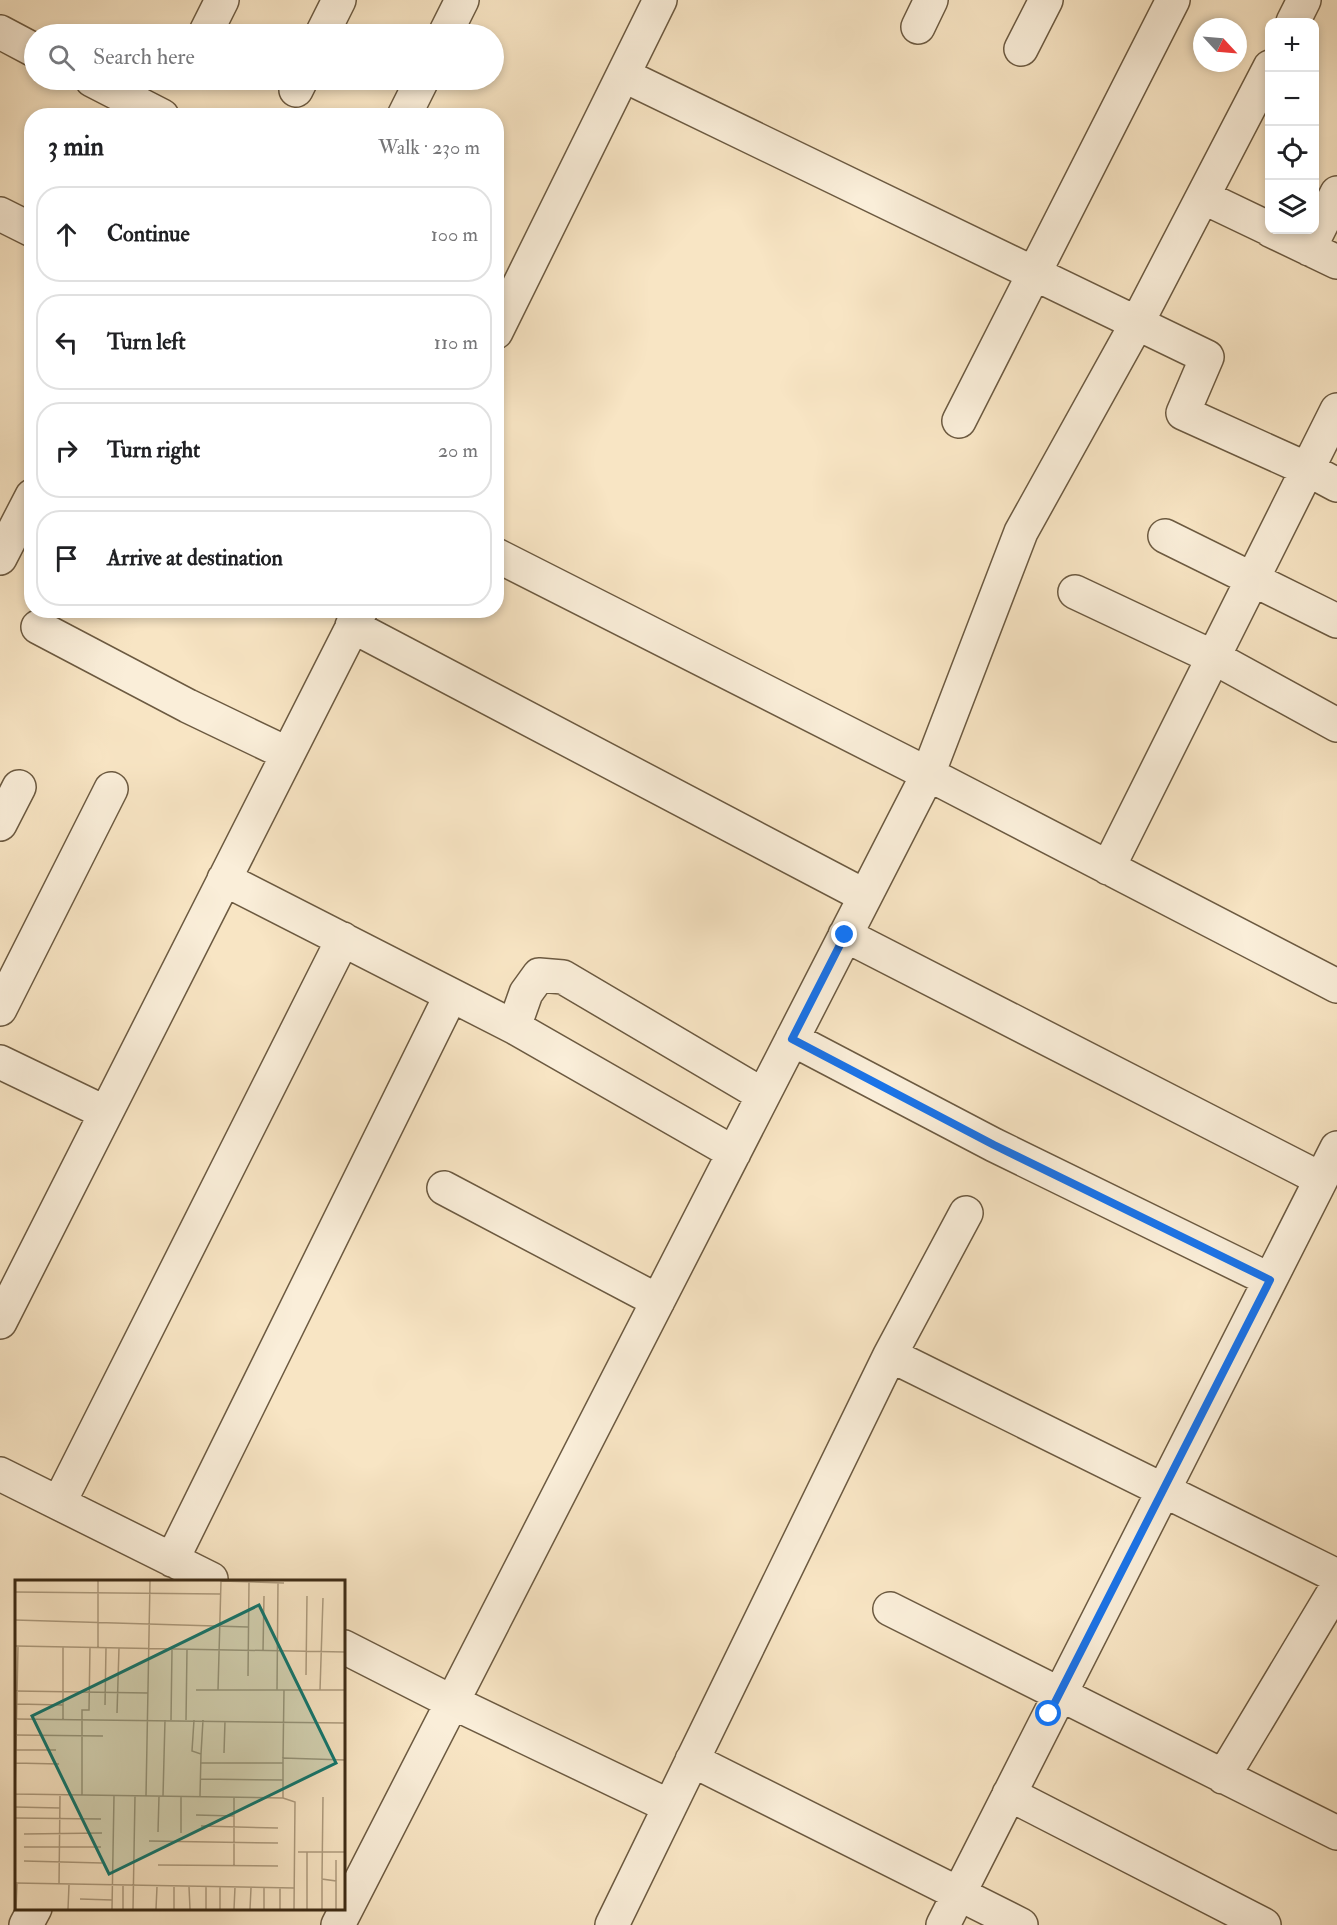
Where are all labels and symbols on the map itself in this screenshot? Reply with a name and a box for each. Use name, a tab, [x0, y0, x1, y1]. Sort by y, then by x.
north arrow	[1193, 18, 1247, 72]
route end	[831, 921, 857, 947]
inset map	[15, 1580, 345, 1910]
route start	[1035, 1700, 1061, 1726]

